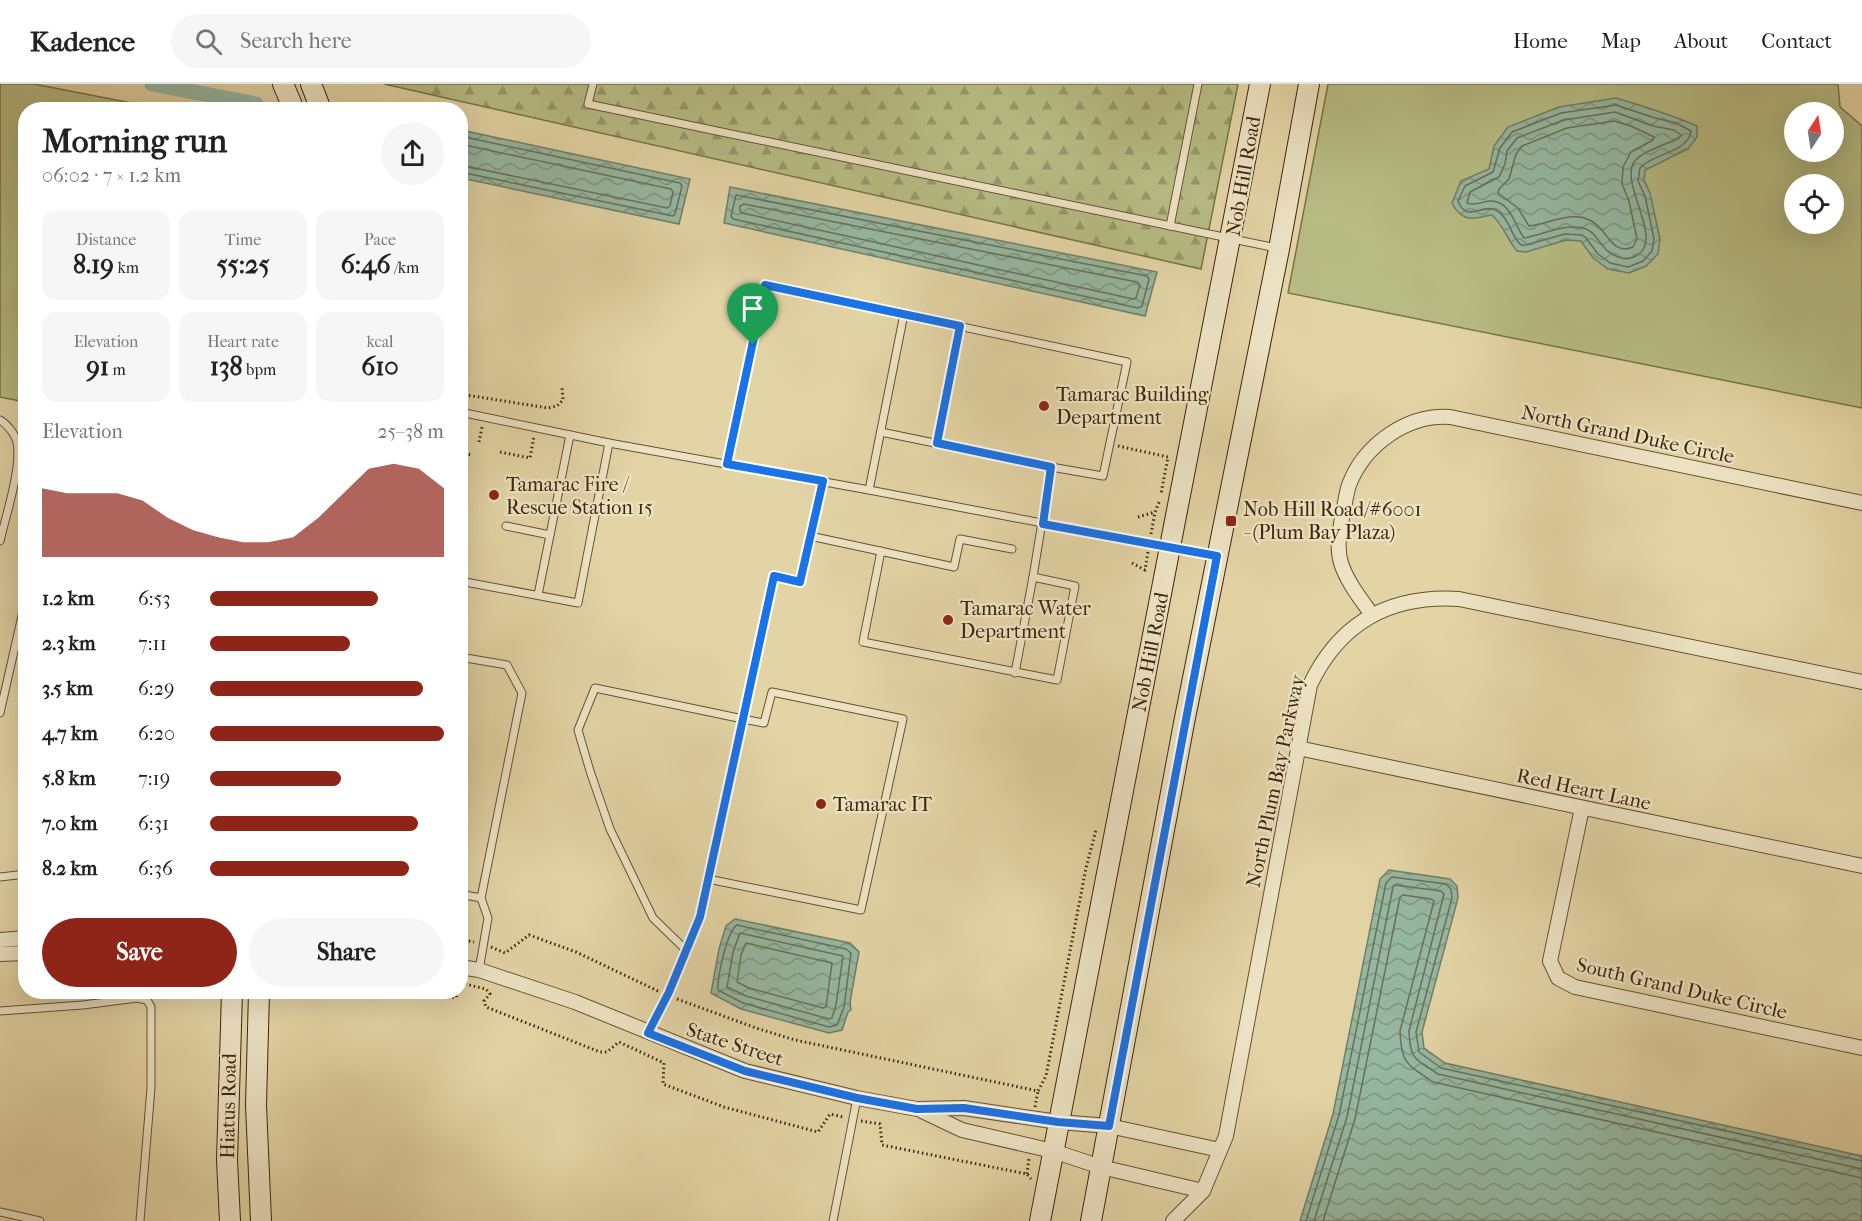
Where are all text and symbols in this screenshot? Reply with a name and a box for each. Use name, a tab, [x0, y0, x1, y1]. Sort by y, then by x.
search box	[171, 14, 591, 68]
text: Kadence	[30, 25, 135, 58]
icon: search	[192, 25, 225, 58]
text: Search here	[240, 28, 352, 54]
text: Home	[1513, 29, 1568, 53]
text: Map	[1601, 29, 1641, 53]
text: About	[1674, 29, 1728, 53]
text: Contact	[1761, 29, 1832, 53]
north arrow	[1784, 102, 1844, 162]
map controls	[1784, 102, 1844, 234]
street label: Nob Hill Road	[1222, 113, 1266, 238]
text: Morning run	[42, 122, 227, 161]
button: share	[381, 122, 444, 185]
text: 06:02 · 7 × 1.2 km	[42, 164, 181, 187]
button: locate	[1784, 174, 1844, 234]
text: Distance	[76, 230, 136, 249]
text: Time	[225, 230, 261, 249]
text: Pace	[364, 230, 396, 249]
text: 8.19	[73, 249, 114, 280]
text: 55:25	[216, 249, 270, 280]
text: 6:46	[341, 249, 390, 280]
text: km	[114, 258, 139, 277]
text: /km	[390, 258, 419, 277]
pin	[727, 283, 778, 345]
icon: arrive	[736, 292, 769, 325]
text: Elevation	[74, 332, 138, 351]
text: Heart rate	[207, 332, 279, 351]
text: kcal	[367, 332, 393, 351]
text: 91	[86, 351, 109, 382]
text: 138	[210, 351, 243, 382]
text: 610	[361, 351, 399, 382]
text: m	[109, 360, 126, 379]
text: bpm	[243, 360, 276, 379]
place label: Tamarac Building Department	[1056, 383, 1209, 429]
marker: Tamarac Building Department	[1037, 399, 1051, 413]
street label: North Grand Duke Circle	[1519, 401, 1737, 468]
text: Elevation	[42, 420, 123, 443]
text: 25–38 m	[377, 420, 444, 443]
place label: Tamarac Fire / Rescue Station 15	[506, 473, 653, 519]
marker: Tamarac Fire / Rescue Station 15	[487, 488, 501, 502]
place label: Nob Hill Road/#6001 - (Plum Bay Plaza)	[1243, 498, 1422, 544]
marker: Nob Hill Road/#6001 - (Plum Bay Plaza)	[1224, 514, 1238, 528]
text: 1.2 km	[42, 587, 95, 610]
text: 6:53	[138, 587, 171, 610]
street label: Nob Hill Road	[1128, 589, 1174, 714]
place label: Tamarac Water Department	[960, 597, 1091, 643]
marker: Tamarac Water Department	[941, 613, 955, 627]
text: 2.3 km	[42, 632, 96, 655]
text: 7:11	[138, 632, 167, 655]
street label: North Plum Bay Parkway	[1242, 671, 1310, 889]
text: 3.5 km	[42, 677, 93, 700]
text: 6:29	[138, 677, 174, 700]
text: 4.7 km	[42, 722, 98, 745]
text: 6:20	[138, 722, 175, 745]
street label: Red Heart Lane	[1515, 764, 1653, 815]
text: 5.8 km	[42, 767, 96, 790]
text: 7:19	[138, 767, 170, 790]
place label: Tamarac IT	[833, 793, 933, 816]
marker: Tamarac IT	[814, 797, 828, 811]
text: 7.0 km	[42, 812, 97, 835]
text: 6:31	[138, 812, 169, 835]
text: 8.2 km	[42, 857, 97, 880]
text: 6:36	[138, 857, 173, 880]
button: Save	[42, 918, 237, 987]
button: Share	[249, 918, 444, 987]
street label: South Grand Duke Circle	[1574, 953, 1789, 1024]
street label: State Street	[683, 1018, 786, 1071]
street label: Hiatus Road	[216, 1052, 241, 1159]

